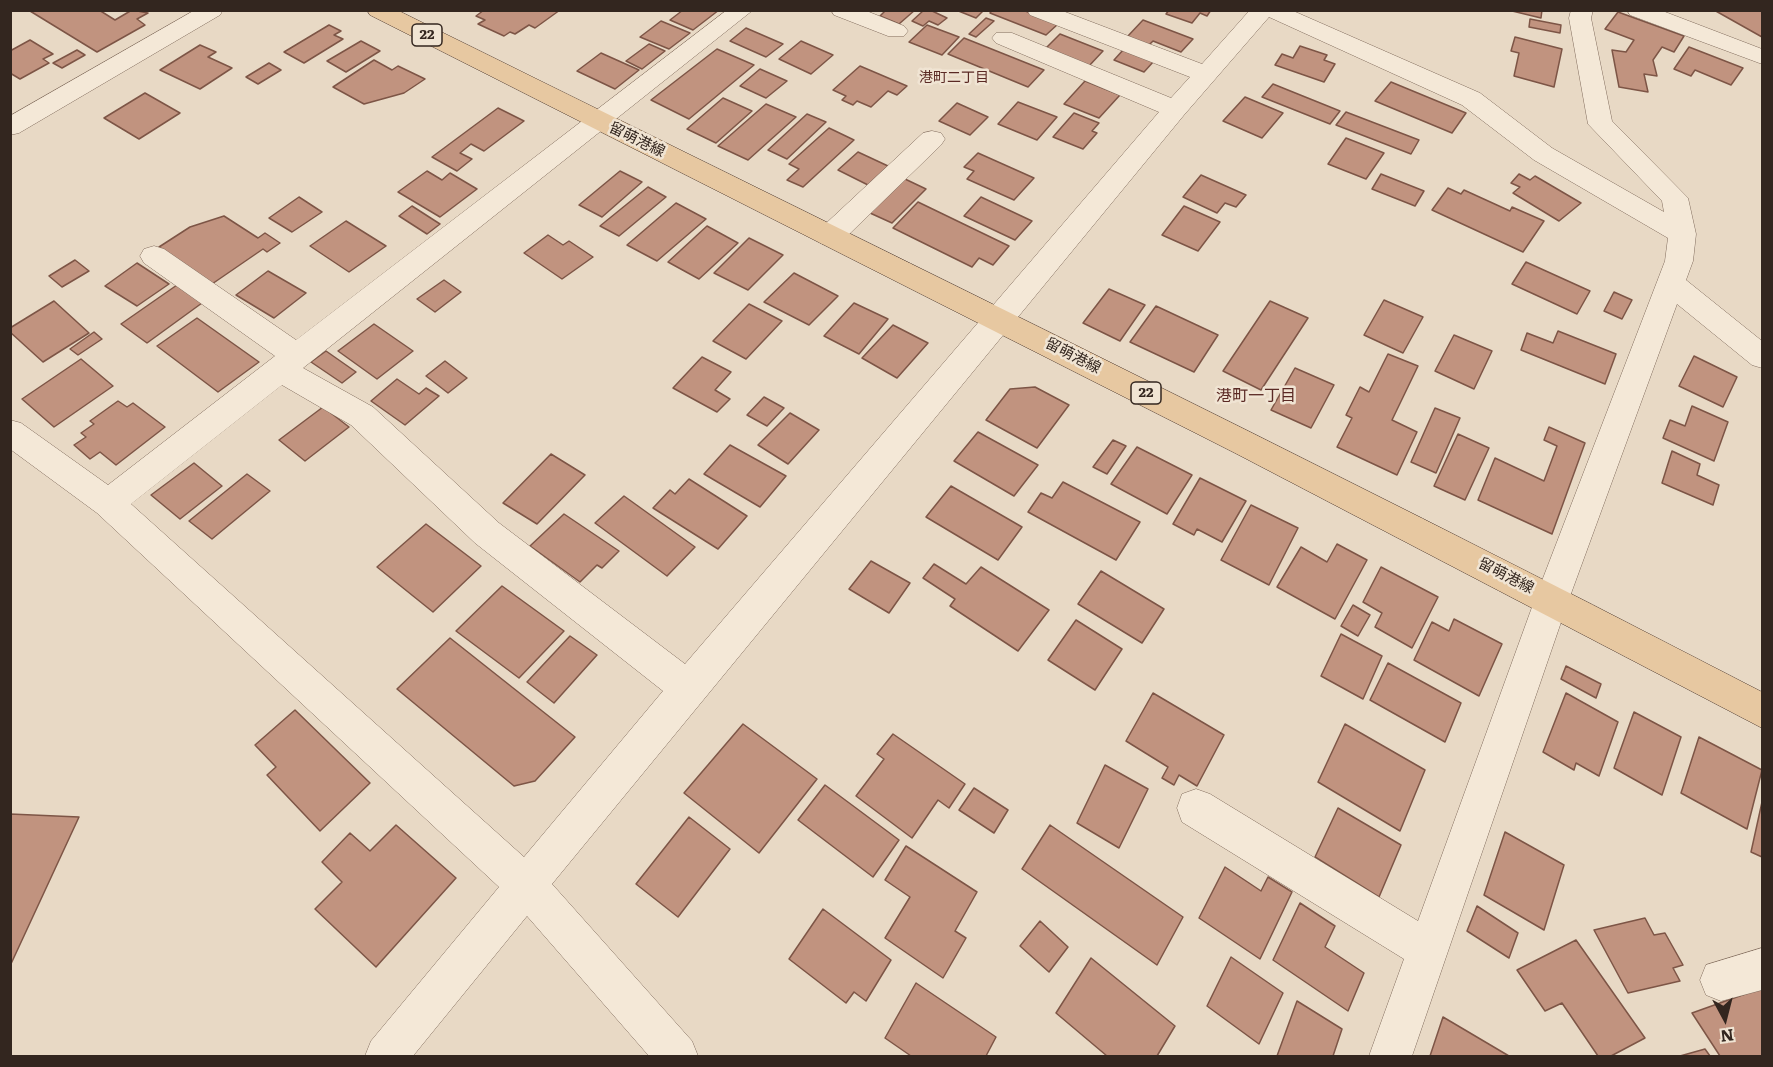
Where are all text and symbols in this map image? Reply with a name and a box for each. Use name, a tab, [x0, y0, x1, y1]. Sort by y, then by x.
road number: 22	[412, 24, 442, 46]
district label: 港町二丁目	[919, 70, 989, 86]
street label: 留萌港線	[606, 119, 668, 161]
street label: 留萌港線	[1042, 334, 1104, 378]
road number: 22	[1131, 382, 1161, 404]
district label: 港町一丁目	[1216, 386, 1296, 406]
street label: 留萌港線	[1475, 554, 1537, 598]
north arrow	[1695, 989, 1755, 1049]
text: N	[1719, 1024, 1735, 1050]

